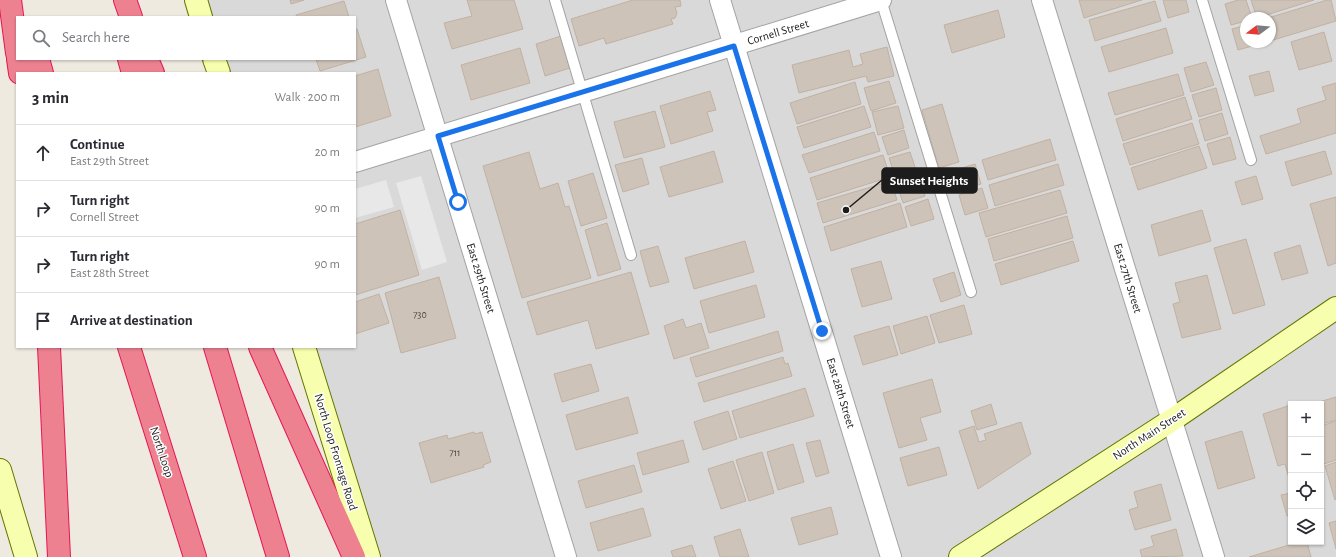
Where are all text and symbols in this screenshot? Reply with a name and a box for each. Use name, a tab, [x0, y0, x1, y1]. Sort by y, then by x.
north arrow	[1240, 12, 1276, 48]
search box	[16, 16, 356, 60]
street label: Cornell Street	[746, 17, 810, 47]
icon: search	[30, 27, 52, 49]
text: Search here	[62, 30, 130, 45]
text: 3 min	[32, 89, 69, 106]
text: Walk · 200 m	[274, 91, 340, 104]
text: Continue	[70, 137, 125, 152]
icon: ahead	[32, 142, 54, 164]
text: 20 m	[315, 146, 340, 159]
text: East 29th Street	[70, 155, 149, 168]
callout: Sunset Heights	[882, 168, 977, 193]
text: Sunset Heights	[890, 175, 968, 188]
text: Turn right	[70, 193, 129, 208]
route start	[449, 193, 467, 211]
icon: right	[32, 198, 54, 220]
text: 90 m	[314, 202, 340, 215]
text: Cornell Street	[70, 211, 139, 224]
street label: East 29th Street	[465, 241, 497, 315]
street label: East 27th Street	[1112, 242, 1144, 314]
text: Turn right	[70, 249, 129, 264]
icon: right	[32, 254, 54, 276]
text: 90 m	[314, 258, 340, 271]
text: East 28th Street	[70, 267, 149, 280]
icon: arrive	[32, 310, 54, 332]
house number: 730	[413, 310, 427, 320]
text: Arrive at destination	[70, 313, 193, 328]
route end	[813, 322, 831, 340]
street label: East 28th Street	[825, 356, 857, 430]
street label: North Loop Frontage Road	[312, 392, 360, 512]
map controls	[1288, 401, 1324, 545]
button: +	[1288, 401, 1324, 437]
street label: North Main Street	[1111, 406, 1188, 462]
street label: North Loop	[148, 425, 176, 479]
button: −	[1288, 437, 1324, 473]
house number: 711	[449, 448, 461, 458]
button: locate	[1288, 473, 1324, 509]
button: layers	[1288, 509, 1324, 545]

